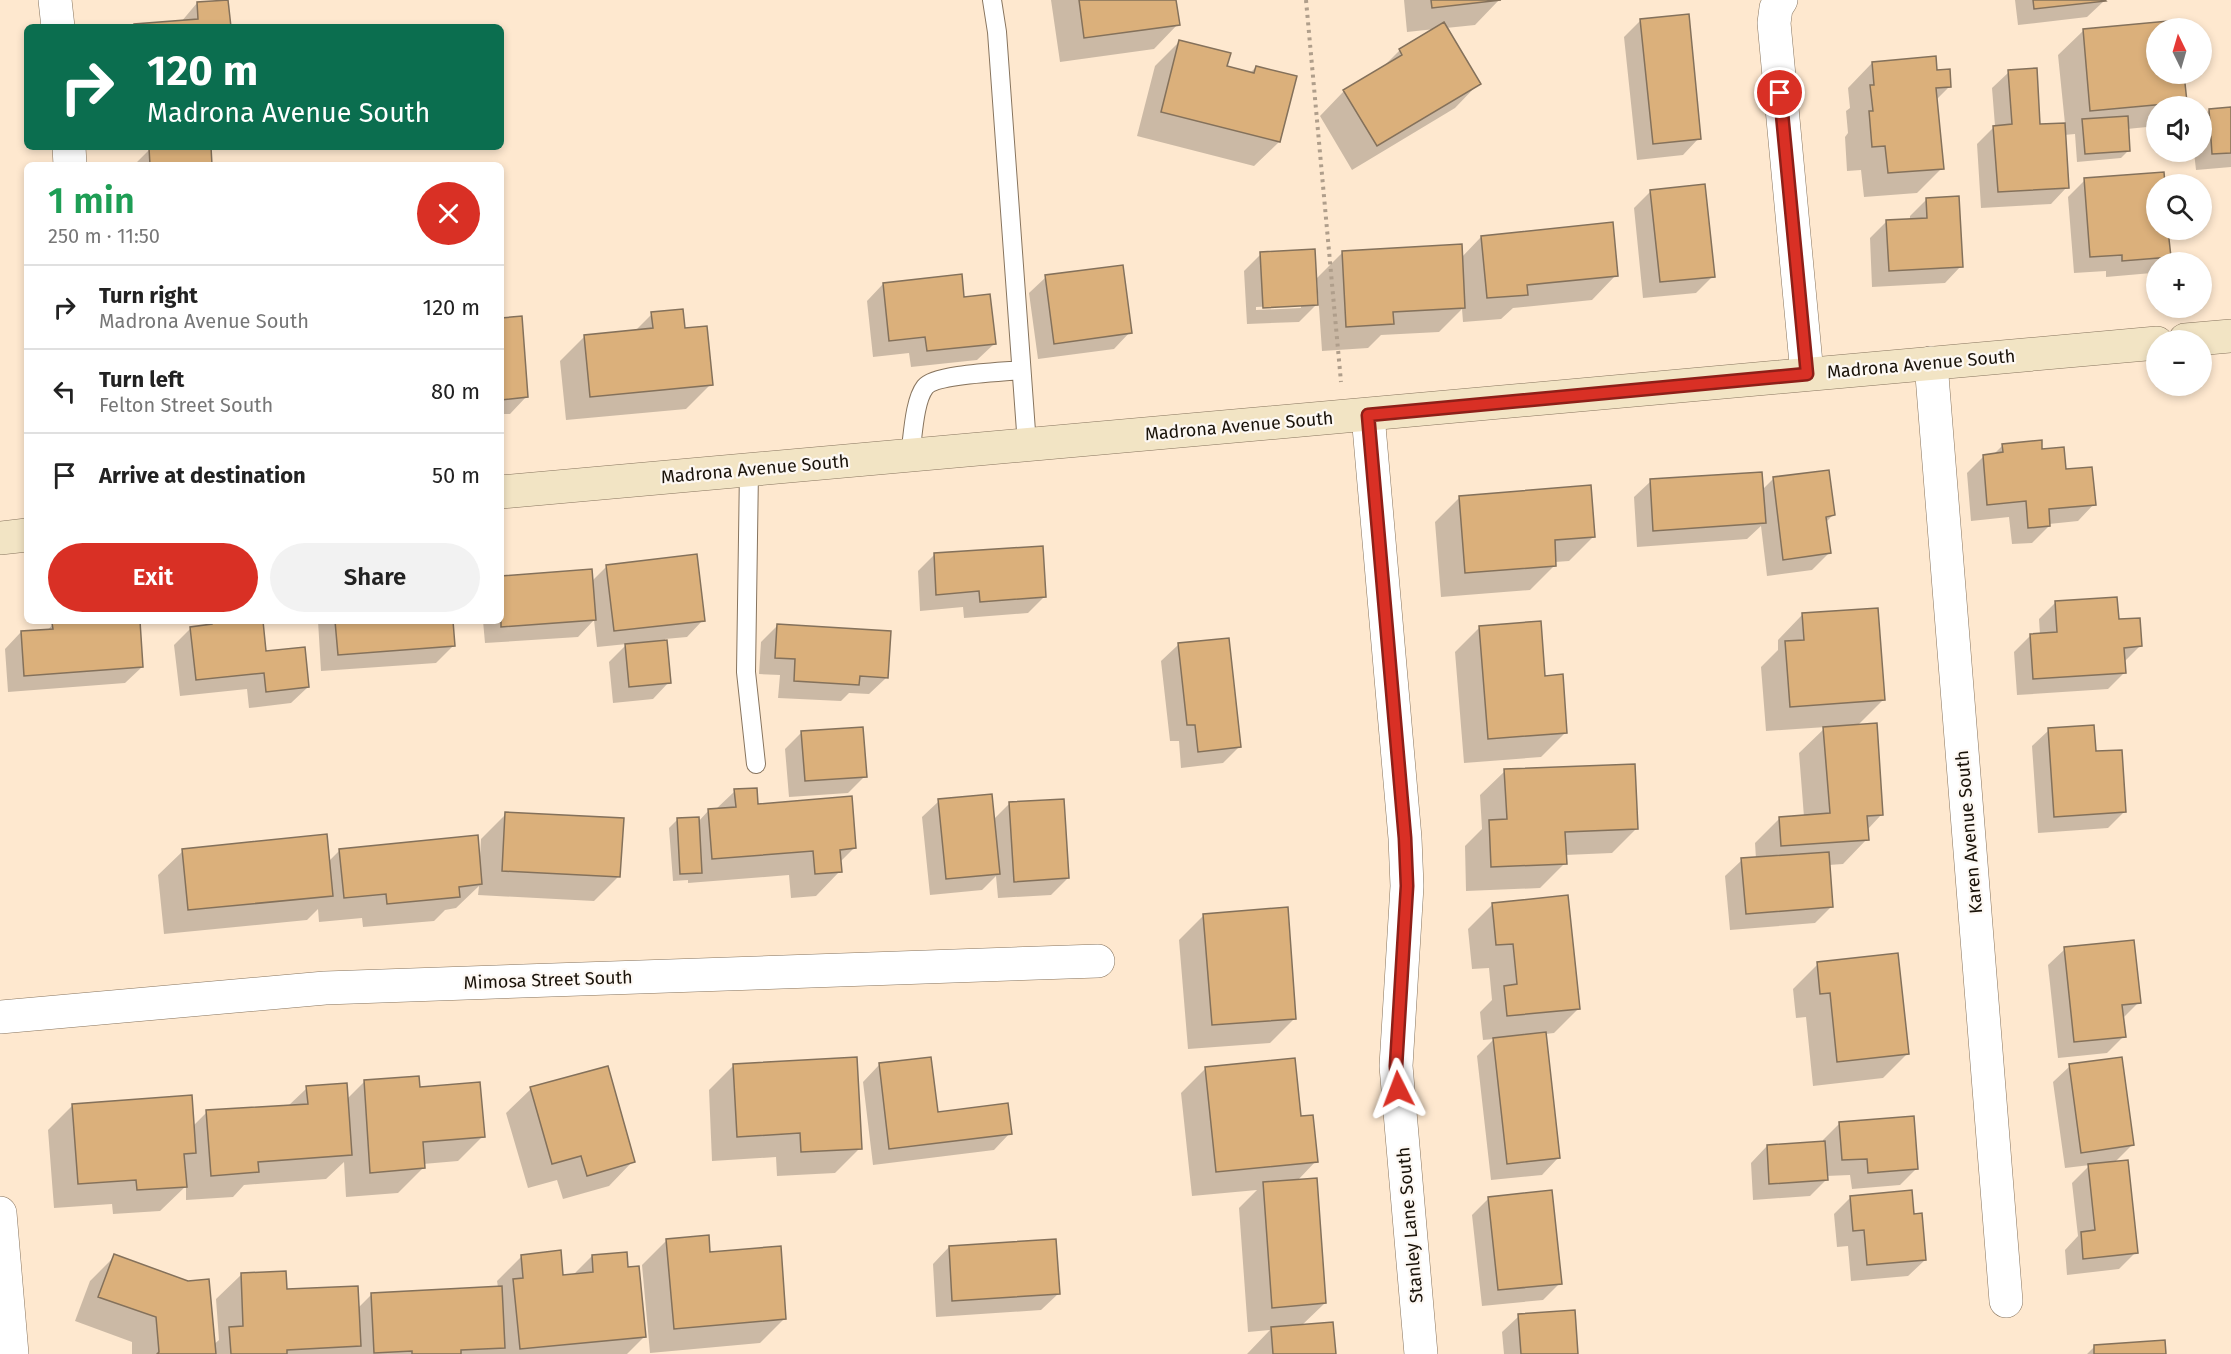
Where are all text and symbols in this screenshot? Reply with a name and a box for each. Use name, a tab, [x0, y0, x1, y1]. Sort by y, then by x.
north arrow	[2146, 18, 2212, 84]
map controls	[2146, 18, 2212, 396]
text: 120 m	[147, 46, 258, 96]
icon: right	[48, 48, 126, 126]
pin	[1754, 67, 1805, 118]
icon: arrive	[1763, 76, 1796, 109]
button: sound	[2146, 96, 2212, 162]
text: Madrona Avenue South	[147, 97, 430, 129]
button: search	[2146, 174, 2212, 240]
text: 1 min	[48, 179, 135, 223]
button: close	[417, 182, 480, 245]
text: 250 m · 11:50	[48, 224, 160, 248]
button: +	[2146, 252, 2212, 318]
text: Turn right	[99, 282, 198, 309]
icon: right	[48, 291, 81, 324]
text: 120 m	[423, 294, 480, 321]
text: Madrona Avenue South	[99, 309, 309, 333]
button: −	[2146, 330, 2212, 396]
street label: Madrona Avenue South	[1826, 345, 2016, 383]
text: Turn left	[99, 366, 184, 393]
icon: left	[48, 375, 81, 408]
text: 80 m	[431, 378, 480, 405]
text: Felton Street South	[99, 393, 273, 417]
street label: Madrona Avenue South	[1144, 407, 1334, 445]
street label: Madrona Avenue South	[660, 450, 850, 488]
icon: arrive	[48, 459, 81, 492]
text: Arrive at destination	[99, 462, 306, 489]
text: 50 m	[432, 462, 480, 489]
button: Exit	[48, 543, 258, 612]
button: Share	[270, 543, 480, 612]
street label: Karen Avenue South	[1951, 749, 1987, 915]
street label: Mimosa Street South	[463, 966, 633, 994]
position arrow	[1366, 1057, 1430, 1121]
street label: Stanley Lane South	[1392, 1146, 1428, 1304]

